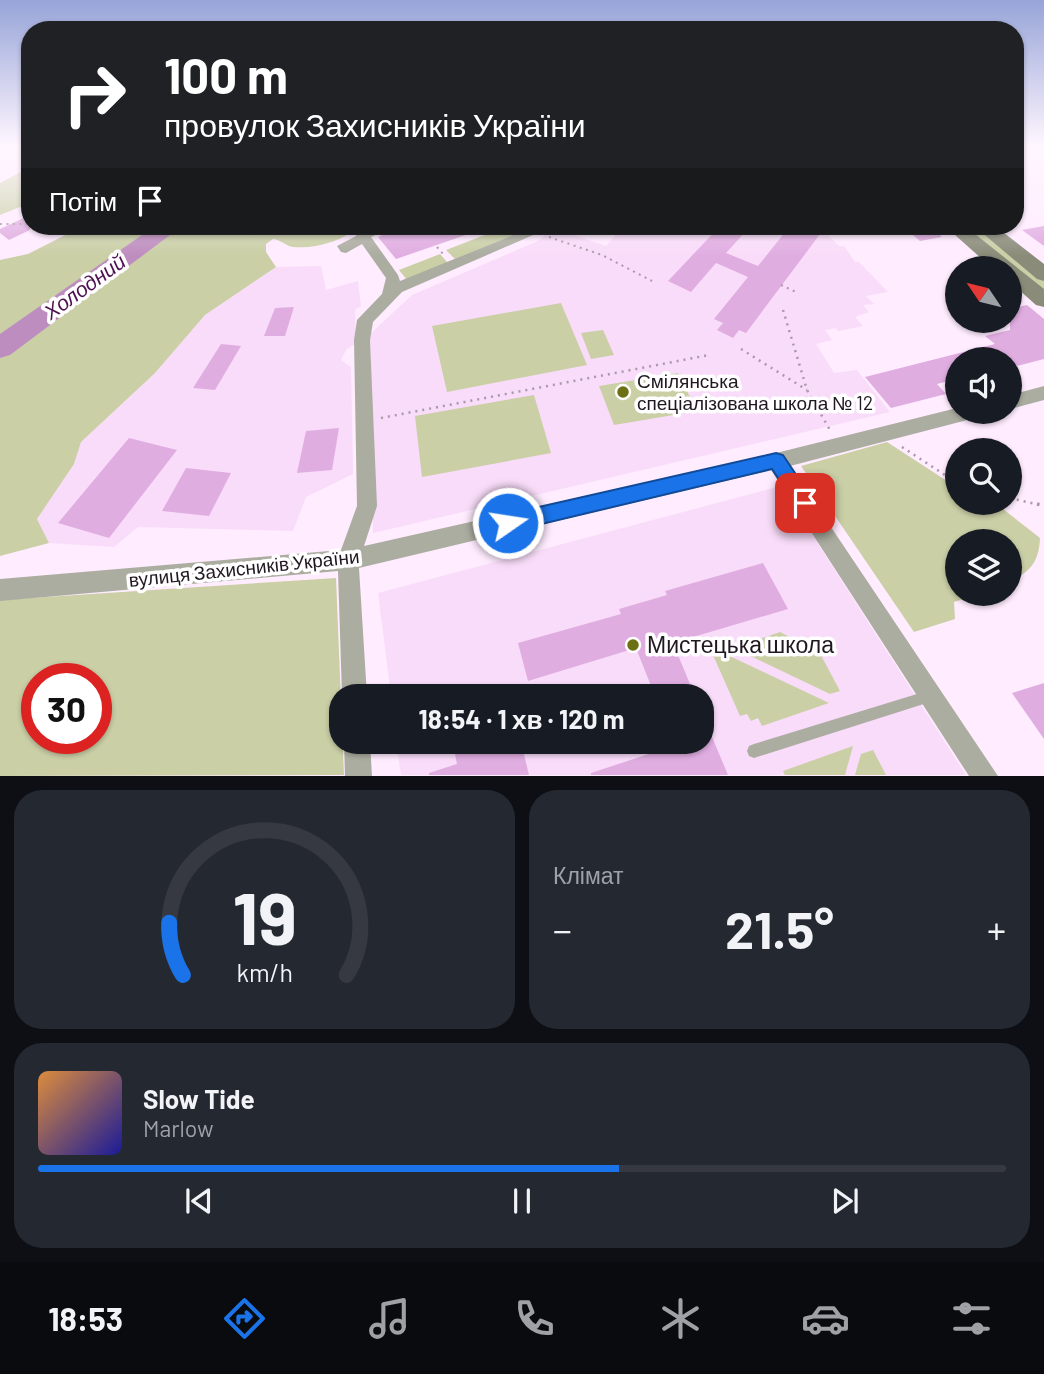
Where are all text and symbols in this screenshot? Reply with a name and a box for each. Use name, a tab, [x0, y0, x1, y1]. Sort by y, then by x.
text: 100 m	[164, 45, 288, 104]
icon: right	[49, 49, 140, 140]
text: провулок Захисників України	[164, 105, 586, 143]
icon: arrive	[131, 182, 169, 220]
text: Потім	[49, 185, 117, 216]
water label: Холодний	[38, 248, 130, 324]
north arrow	[945, 256, 1022, 332]
map controls	[945, 256, 1022, 606]
button: sound	[945, 347, 1022, 424]
place label: Смілянська спеціалізована школа № 12	[637, 369, 873, 414]
marker: Смілянська спеціалізована школа № 12	[615, 384, 631, 400]
button: search	[945, 438, 1022, 515]
pin	[775, 473, 835, 533]
icon: arrive	[786, 484, 824, 522]
position arrow	[471, 486, 545, 560]
button: layers	[945, 529, 1022, 606]
street label: вулиця Захисників України	[128, 544, 360, 591]
place label: Мистецька школа	[647, 630, 834, 658]
marker: Мистецька школа	[625, 637, 641, 653]
speed limit sign: 30	[21, 663, 112, 754]
text: 18:54 · 1 хв · 120 m	[419, 703, 624, 734]
text: Клімат	[553, 861, 624, 889]
text: 19	[232, 873, 297, 961]
text: 21.5°	[725, 897, 834, 959]
text: −	[553, 906, 572, 952]
text: +	[987, 906, 1006, 952]
text: km/h	[236, 957, 293, 987]
text: Slow Tide	[143, 1083, 255, 1114]
text: Marlow	[143, 1114, 214, 1142]
icon: previous	[180, 1182, 218, 1220]
icon: pause	[503, 1182, 541, 1220]
icon: next	[826, 1182, 864, 1220]
icon: directions	[220, 1294, 269, 1343]
icon: music	[365, 1294, 414, 1343]
icon: phone	[510, 1294, 559, 1343]
icon: climate	[656, 1294, 705, 1343]
icon: car	[801, 1294, 850, 1343]
icon: filters	[947, 1294, 996, 1343]
text: 18:53	[48, 1299, 123, 1337]

